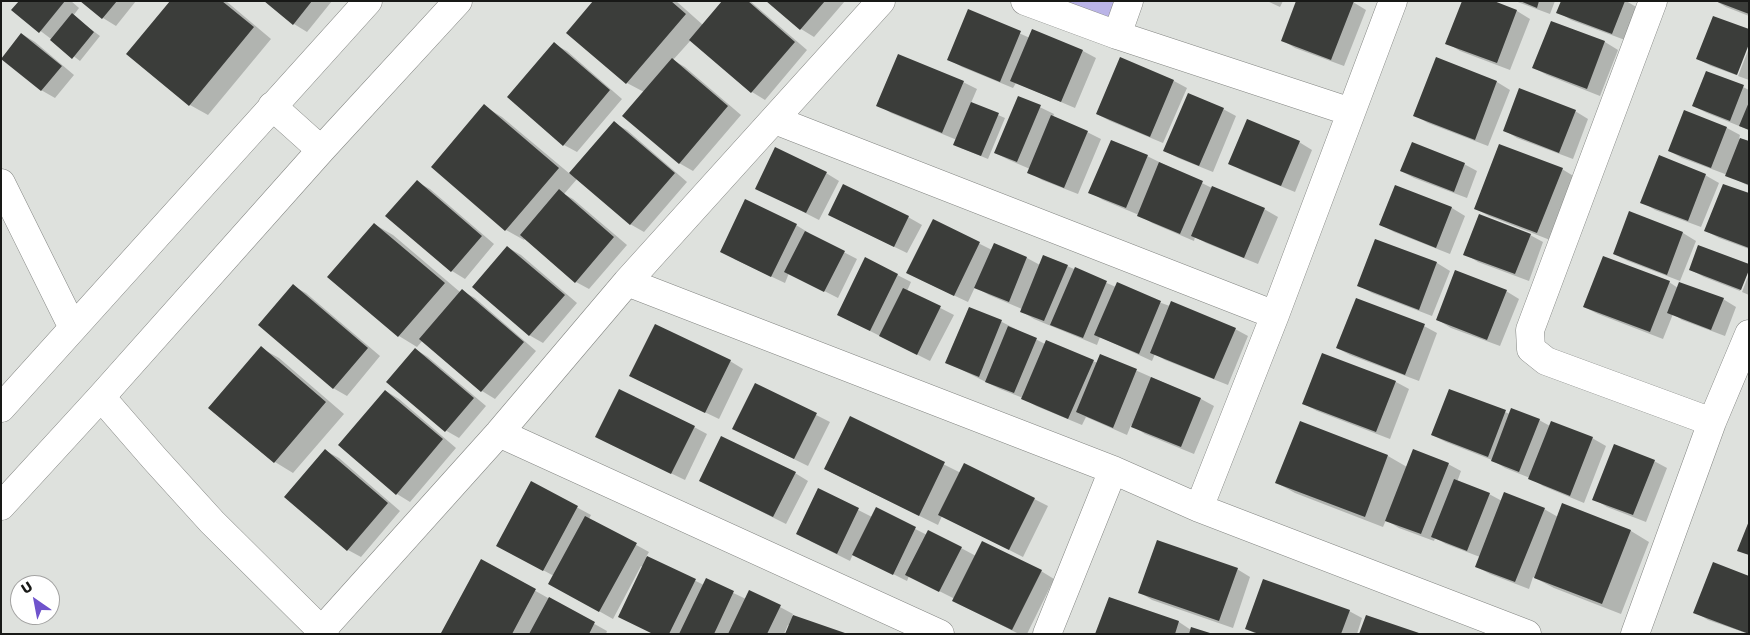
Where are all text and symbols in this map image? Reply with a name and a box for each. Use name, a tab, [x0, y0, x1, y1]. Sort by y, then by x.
north arrow	[10, 575, 60, 625]
text: U	[18, 578, 36, 598]

